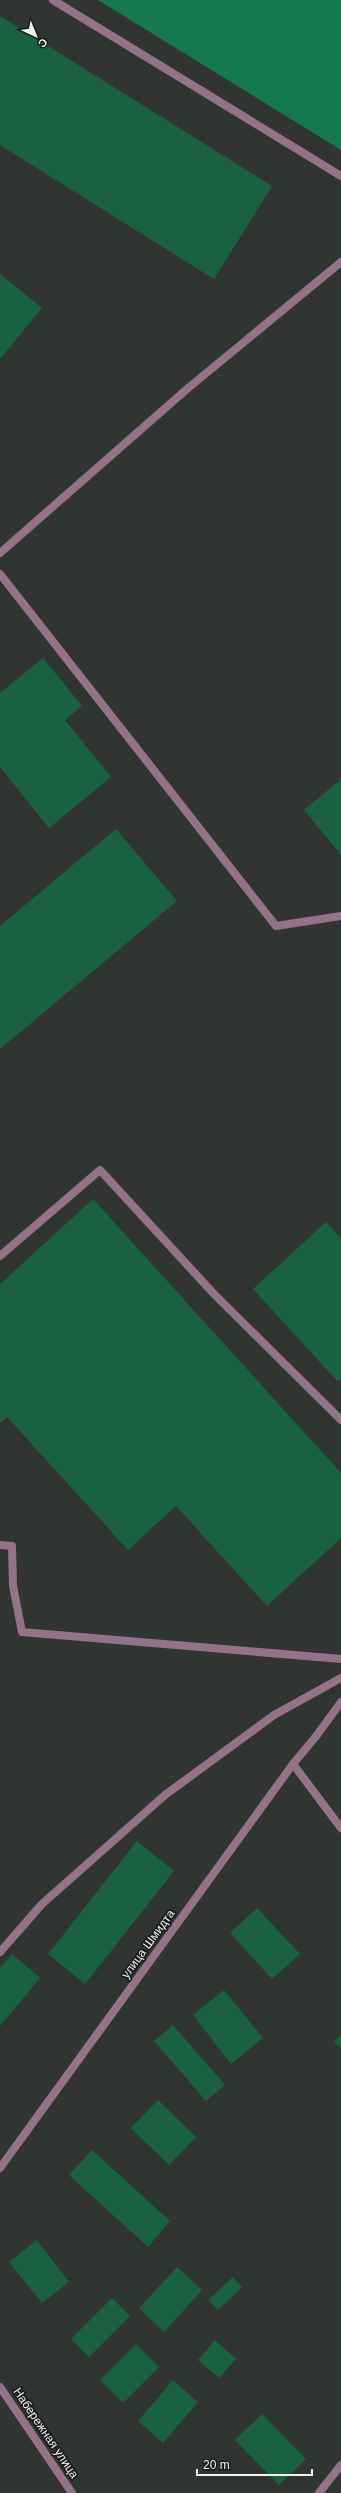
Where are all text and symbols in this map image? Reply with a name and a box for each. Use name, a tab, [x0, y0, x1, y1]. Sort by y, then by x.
north arrow	[16, 16, 56, 56]
text: С	[36, 36, 50, 50]
street label: улица Шмидта	[118, 1907, 178, 1981]
street label: Набережная улица	[11, 2385, 82, 2481]
scale bar	[197, 2451, 312, 2477]
text: 20 m	[203, 2458, 230, 2472]

